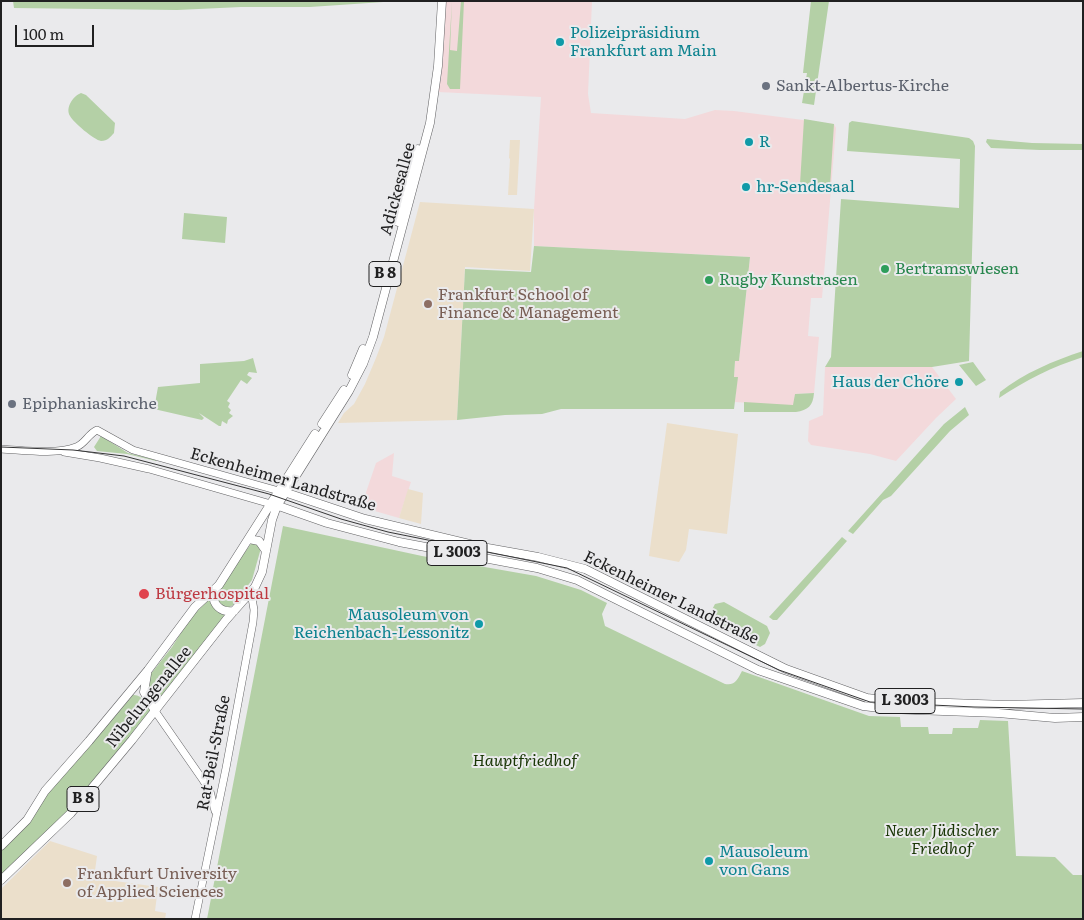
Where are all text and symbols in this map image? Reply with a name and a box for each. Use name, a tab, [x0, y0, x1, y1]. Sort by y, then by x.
scale bar	[18, 15, 96, 47]
text: 100 m	[23, 22, 64, 45]
place label: Polizeipräsidium Frankfurt am Main	[570, 23, 717, 61]
marker: Polizeipräsidium Frankfurt am Main	[554, 36, 566, 48]
place label: Sankt-Albertus-Kirche	[776, 76, 949, 96]
marker: Sankt-Albertus-Kirche	[760, 80, 772, 92]
place label: R	[759, 132, 771, 152]
marker: R	[743, 136, 755, 148]
street label: Adickesallee	[376, 140, 420, 238]
place label: hr-Sendesaal	[756, 177, 855, 197]
marker: hr-Sendesaal	[740, 181, 752, 193]
place label: Bertramswiesen	[895, 259, 1019, 279]
road number: B 8	[369, 262, 401, 286]
marker: Bertramswiesen	[879, 263, 891, 275]
place label: Rugby Kunstrasen	[719, 270, 858, 290]
marker: Rugby Kunstrasen	[703, 274, 715, 286]
place label: Frankfurt School of Finance & Management	[438, 285, 619, 323]
marker: Frankfurt School of Finance & Management	[422, 298, 434, 310]
place label: Haus der Chöre	[832, 372, 949, 392]
marker: Haus der Chöre	[953, 376, 965, 388]
place label: Epiphaniaskirche	[22, 394, 157, 414]
marker: Epiphaniaskirche	[6, 398, 18, 410]
street label: Eckenheimer Landstraße	[188, 444, 378, 516]
road number: L 3003	[427, 540, 487, 566]
street label: Eckenheimer Landstraße	[580, 547, 762, 649]
place label: Bürgerhospital	[155, 584, 269, 604]
marker: Bürgerhospital	[137, 587, 151, 601]
place label: Mausoleum von Reichenbach-Lessonitz	[294, 605, 469, 643]
marker: Mausoleum von Reichenbach-Lessonitz	[473, 618, 485, 630]
street label: Nibelungenallee	[102, 643, 196, 751]
road number: L 3003	[875, 688, 935, 714]
street label: Rat-Beil-Straße	[193, 694, 235, 812]
park label: Hauptfriedhof	[473, 751, 577, 771]
road number: B 8	[67, 786, 99, 812]
park label: Neuer Jüdischer Friedhof	[885, 821, 999, 859]
place label: Mausoleum von Gans	[719, 842, 809, 880]
marker: Mausoleum von Gans	[703, 855, 715, 867]
place label: Frankfurt University of Applied Sciences	[77, 864, 237, 902]
marker: Frankfurt University of Applied Sciences	[61, 877, 73, 889]

